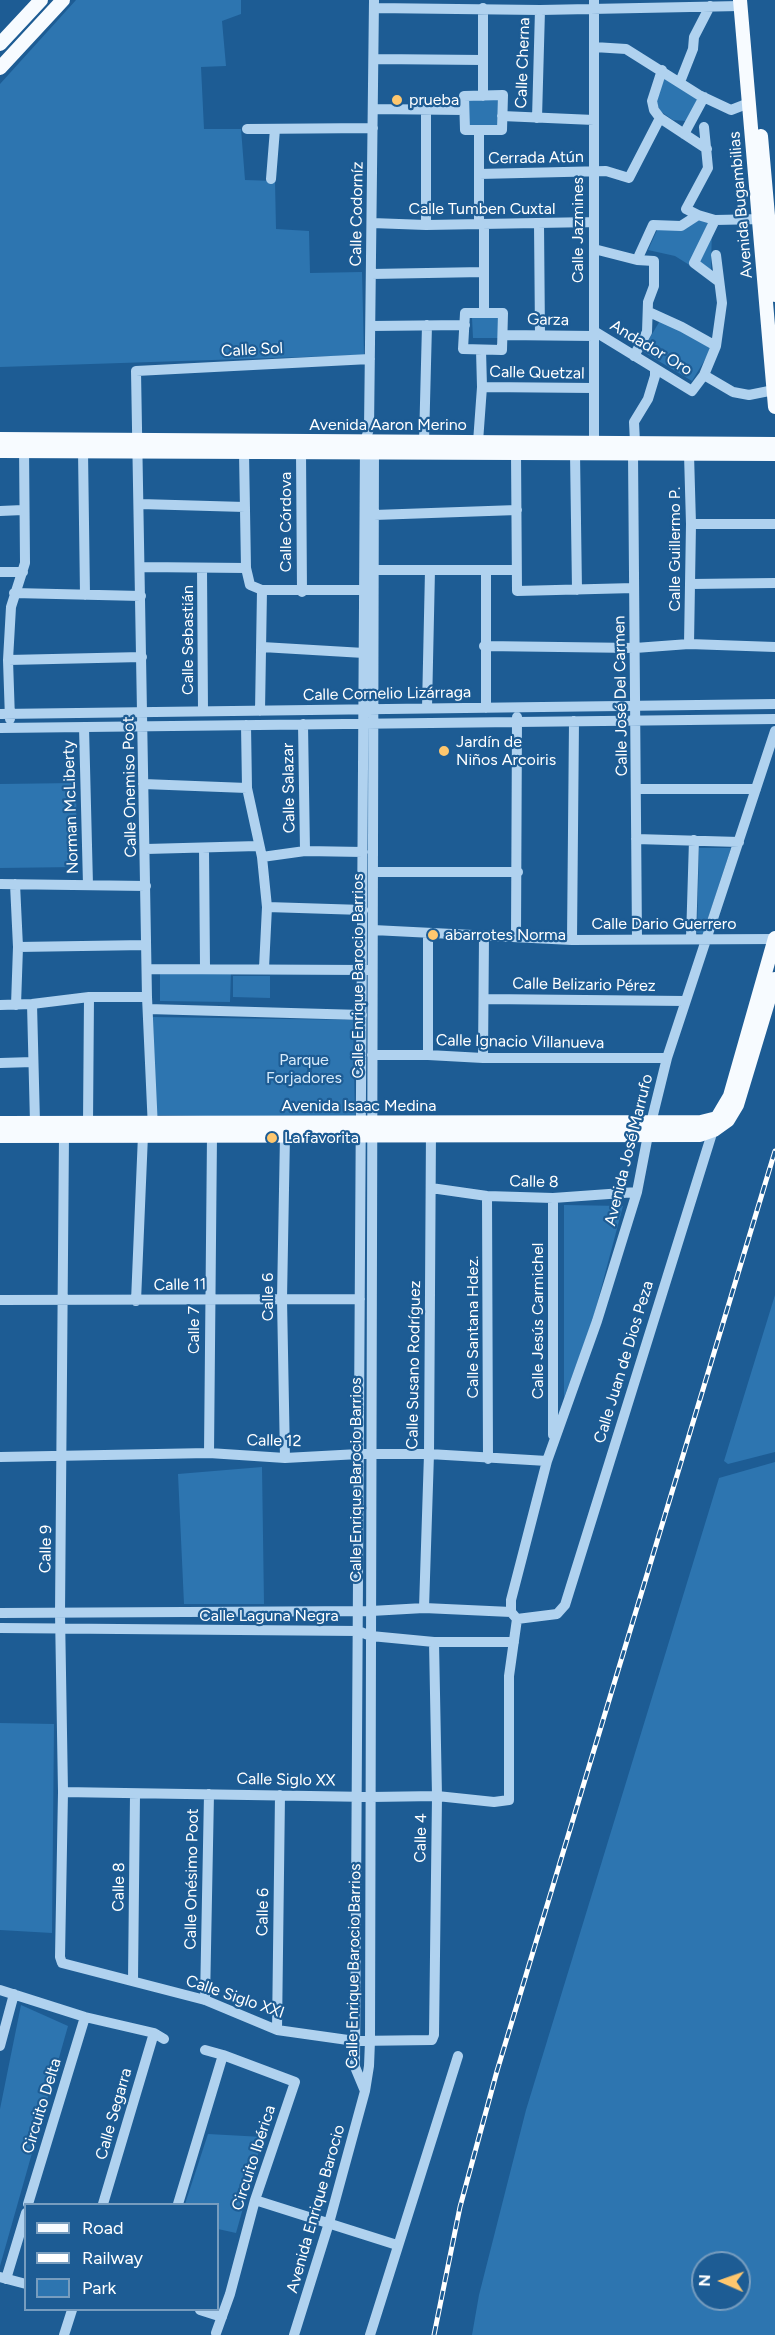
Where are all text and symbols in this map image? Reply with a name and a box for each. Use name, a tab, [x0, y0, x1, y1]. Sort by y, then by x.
street label: Calle Cherna	[512, 17, 534, 109]
place label: prueba	[409, 90, 459, 110]
marker: prueba	[390, 93, 404, 107]
street label: Avenida Bugambilias	[725, 131, 757, 279]
street label: Cerrada Atún	[488, 148, 584, 168]
street label: Calle Codorníz	[346, 161, 368, 267]
street label: Calle Jazmines	[568, 177, 588, 283]
street label: Calle Tumben Cuxtal	[409, 199, 555, 219]
street label: Garza	[527, 310, 569, 330]
street label: Andador Oro	[606, 316, 696, 380]
street label: Calle Sol	[221, 339, 283, 361]
street label: Calle Quetzal	[489, 363, 585, 383]
street label: Avenida Aaron Merino	[309, 415, 467, 435]
street label: Calle Córdova	[276, 472, 296, 572]
street label: Calle Guillermo P.	[665, 487, 685, 611]
street label: Calle Sebastián	[178, 585, 198, 695]
street label: Calle José Del Carmen	[610, 615, 632, 777]
street label: Calle Cornelio Lizárraga	[303, 683, 471, 705]
street label: Calle Onemiso Poot	[119, 716, 141, 858]
place label: Jardín de Niños Arcoiris	[456, 732, 556, 770]
street label: Norman McLiberty	[59, 740, 83, 874]
street label: Calle Salazar	[279, 743, 299, 833]
marker: Jardín de Niños Arcoiris	[437, 744, 451, 758]
street label: Calle Enrique Barocio Barrios	[348, 873, 368, 1079]
street label: Calle Dario Guerrero	[591, 914, 737, 934]
place label: abarrotes Norma	[445, 925, 566, 945]
marker: abarrotes Norma	[426, 928, 440, 942]
street label: Calle Belizario Pérez	[512, 974, 656, 996]
street label: Calle Ignacio Villanueva	[436, 1031, 604, 1053]
park label: Parque Forjadores	[266, 1050, 342, 1088]
street label: Avenida José Marrufo	[601, 1072, 657, 1228]
street label: Avenida Isaac Medina	[282, 1096, 436, 1116]
place label: La favorita	[284, 1128, 359, 1148]
marker: La favorita	[265, 1131, 279, 1145]
street label: Calle 8	[509, 1172, 559, 1192]
street label: Calle Jesús Carmichel	[528, 1243, 548, 1399]
street label: Calle Santana Hdez.	[463, 1256, 483, 1398]
street label: Calle 6	[258, 1273, 278, 1321]
street label: Calle 11	[154, 1275, 206, 1295]
street label: Calle Juan de Dios Peza	[590, 1278, 658, 1446]
street label: Calle Susano Rodríguez	[403, 1281, 425, 1449]
street label: Calle 7	[184, 1306, 204, 1354]
street label: Calle Enrique Barocio Barrios	[346, 1377, 366, 1583]
street label: Calle 12	[246, 1431, 302, 1451]
street label: Calle 9	[36, 1525, 56, 1573]
street label: Calle Laguna Negra	[199, 1606, 339, 1626]
street label: Calle Siglo XX	[236, 1770, 336, 1790]
street label: Calle Onésimo Poot	[181, 1808, 203, 1950]
street label: Calle 4	[411, 1813, 431, 1863]
street label: Calle 8	[109, 1862, 129, 1912]
street label: Calle Enrique Barocio Barrios	[343, 1863, 365, 2069]
street label: Calle 6	[253, 1888, 273, 1936]
street label: Calle Siglo XXI	[183, 1971, 287, 2023]
street label: Circuito Delta	[18, 2056, 66, 2156]
street label: Calle Segarra	[92, 2066, 136, 2162]
street label: Circuito Ibérica	[228, 2103, 280, 2213]
street label: Avenida Enrique Barocio	[283, 2123, 349, 2295]
legend	[24, 2203, 219, 2311]
text: Road	[82, 2217, 123, 2239]
text: Railway	[82, 2247, 143, 2269]
north arrow	[691, 2251, 751, 2311]
text: N	[695, 2274, 714, 2287]
text: Park	[82, 2277, 116, 2299]

